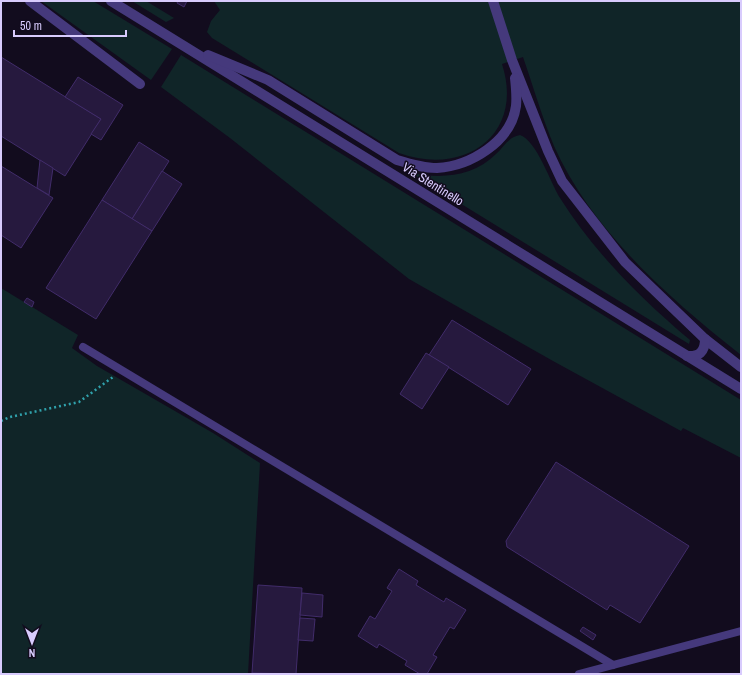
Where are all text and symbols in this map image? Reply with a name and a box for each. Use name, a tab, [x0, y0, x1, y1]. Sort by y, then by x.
scale bar	[14, 12, 126, 38]
text: 50 m	[20, 18, 42, 34]
street label: Via Stentinello	[399, 158, 467, 210]
north arrow	[12, 623, 52, 663]
text: N	[29, 646, 35, 660]

